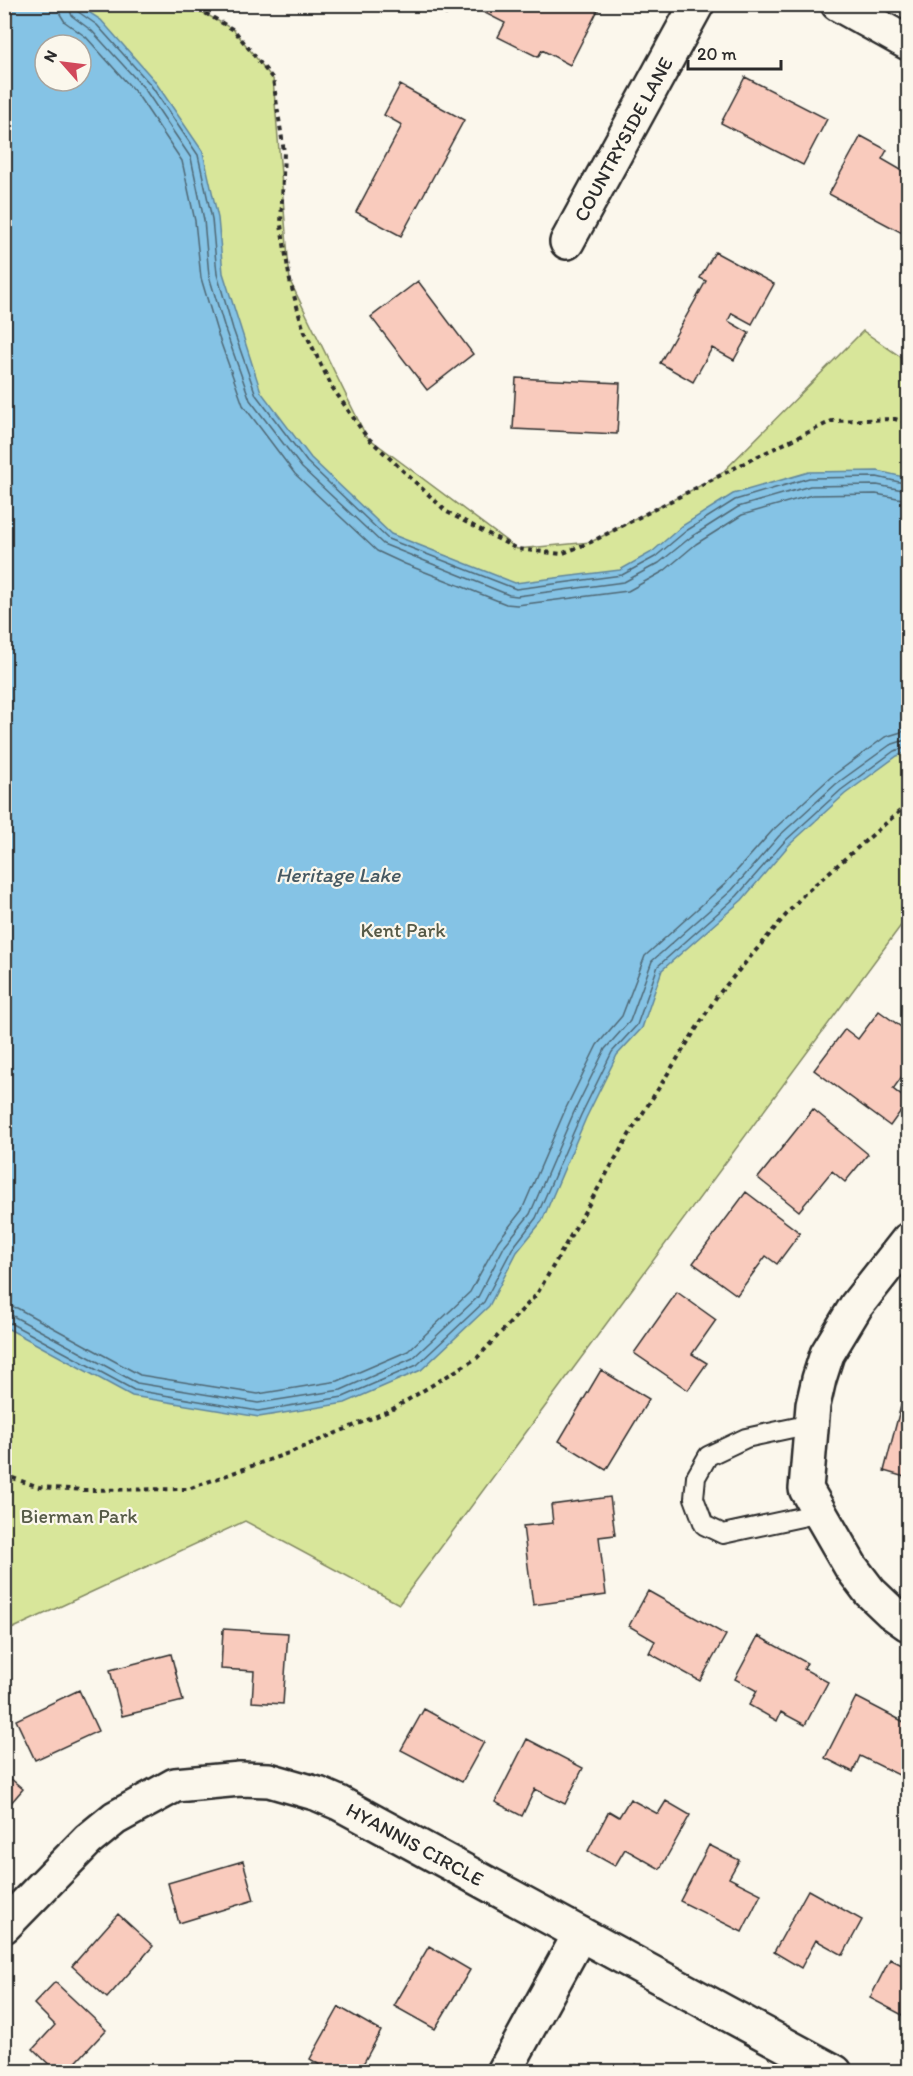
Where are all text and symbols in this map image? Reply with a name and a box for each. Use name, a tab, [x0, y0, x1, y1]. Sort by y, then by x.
north arrow	[33, 33, 93, 93]
scale bar	[688, 33, 781, 71]
text: 20 m	[697, 43, 737, 65]
text: N	[39, 47, 61, 65]
street label: COUNTRYSIDE LANE	[568, 53, 678, 226]
water label: Heritage Lake	[276, 862, 401, 887]
park label: Kent Park	[360, 918, 446, 942]
park label: Bierman Park	[20, 1504, 138, 1528]
street label: HYANNIS CIRCLE	[342, 1797, 488, 1891]

